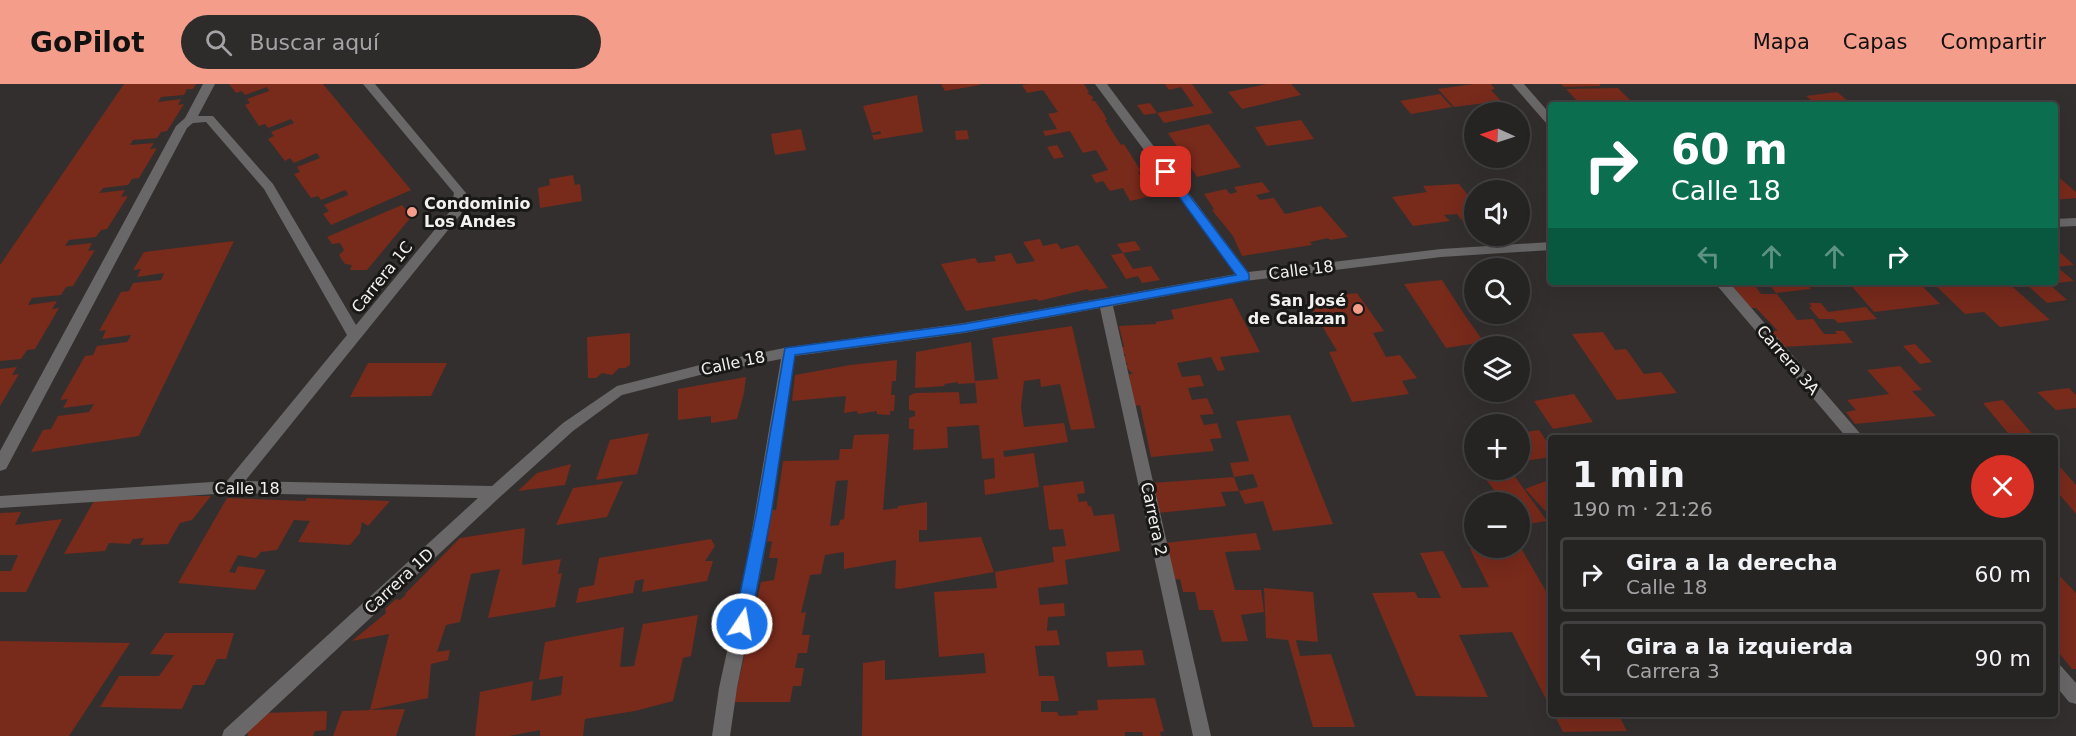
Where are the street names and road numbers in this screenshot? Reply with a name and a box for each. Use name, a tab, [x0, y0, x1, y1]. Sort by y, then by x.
street label: Carrera 1C	[348, 238, 416, 316]
street label: Calle 18	[1268, 257, 1334, 283]
street label: Carrera 3A	[1753, 321, 1823, 399]
street label: Calle 18	[699, 347, 767, 379]
street label: Calle 18	[214, 479, 280, 498]
street label: Carrera 2	[1137, 480, 1171, 558]
street label: Carrera 1D	[361, 544, 437, 618]

